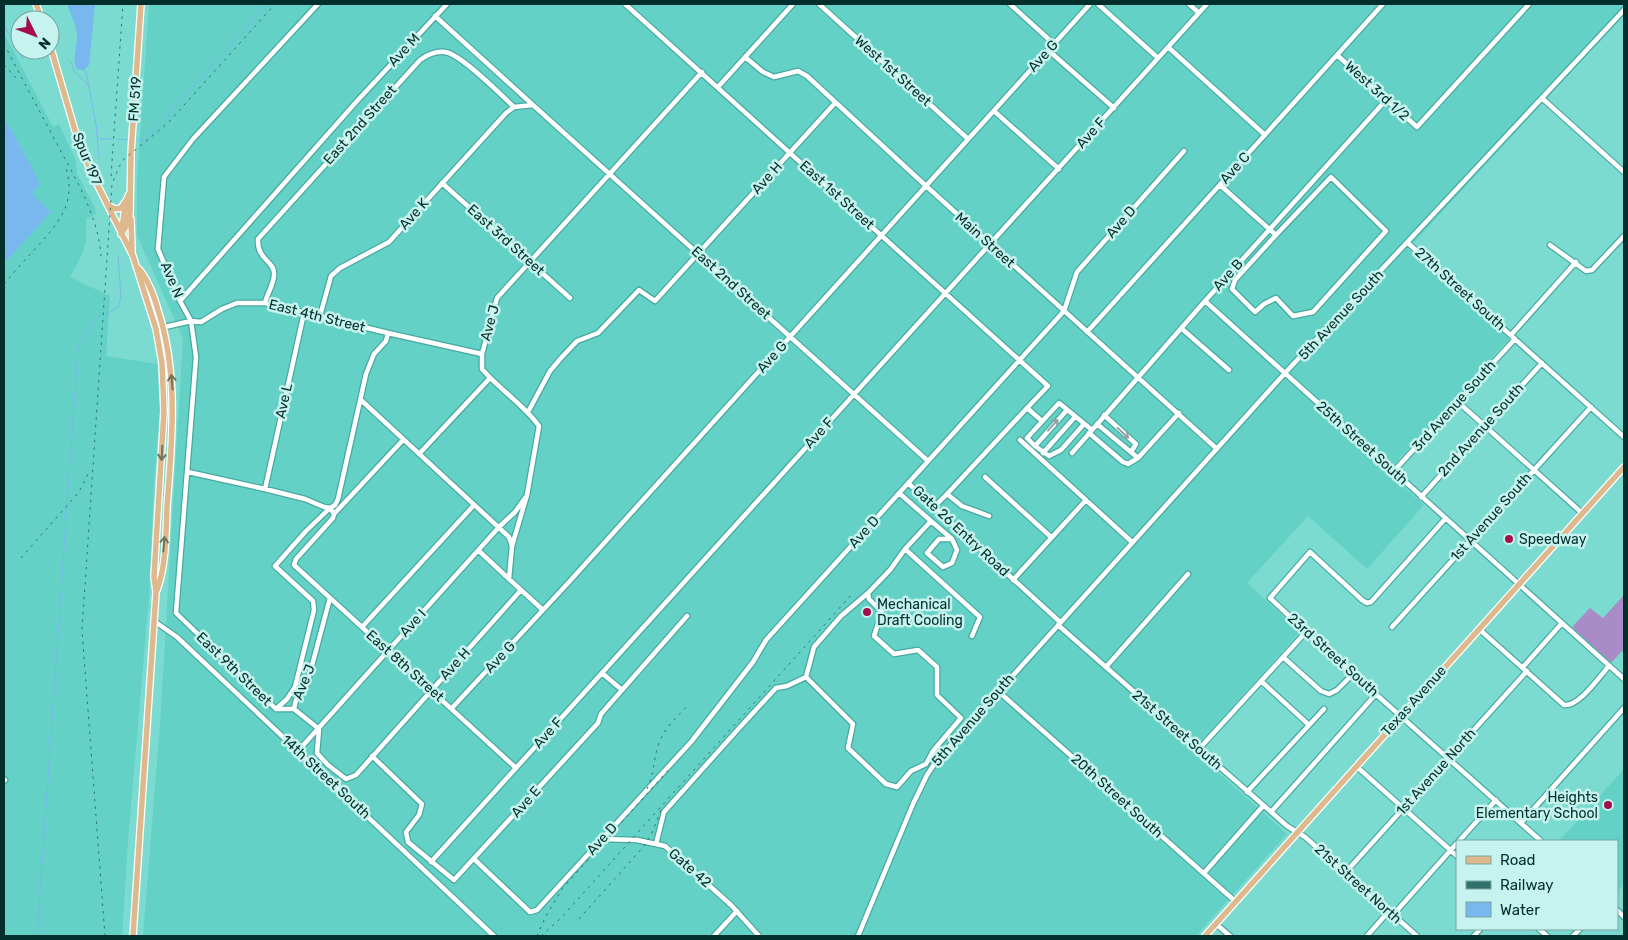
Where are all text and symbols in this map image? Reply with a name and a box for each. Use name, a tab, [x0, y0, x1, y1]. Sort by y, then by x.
north arrow	[10, 10, 60, 60]
street label: Ave M	[385, 30, 423, 70]
street label: West 1st Street	[851, 32, 935, 110]
text: N	[35, 34, 54, 53]
street label: Ave G	[1024, 36, 1062, 76]
street label: West 3rd 1/2	[1341, 58, 1413, 124]
street label: FM 519	[125, 76, 145, 122]
street label: East 2nd Street	[320, 81, 401, 168]
street label: Ave F	[1073, 114, 1109, 152]
street label: Spur 197	[69, 130, 105, 188]
street label: Ave C	[1216, 149, 1254, 187]
street label: East 1st Street	[796, 157, 878, 233]
street label: Ave H	[748, 158, 786, 198]
street label: Ave K	[396, 194, 433, 233]
street label: East 3rd Street	[464, 201, 549, 279]
street label: Ave D	[1102, 202, 1140, 242]
street label: Main Street	[952, 209, 1019, 272]
street label: East 2nd Street	[688, 243, 775, 324]
street label: 27th Street South	[1411, 244, 1509, 334]
street label: Ave B	[1209, 256, 1247, 294]
street label: Ave N	[157, 259, 187, 301]
street label: 5th Avenue South	[1295, 266, 1387, 364]
street label: East 4th Street	[267, 296, 368, 336]
street label: Ave J	[477, 303, 503, 343]
street label: Ave G	[753, 337, 791, 377]
street label: 3rd Avenue South	[1409, 357, 1499, 455]
one-way arrow	[167, 375, 176, 391]
street label: 2nd Avenue South	[1435, 380, 1527, 480]
street label: Ave L	[272, 382, 296, 420]
street label: 25th Street South	[1313, 398, 1411, 488]
street label: Ave F	[801, 414, 837, 452]
one-way arrow	[1047, 419, 1059, 432]
one-way arrow	[1117, 427, 1130, 439]
one-way arrow	[157, 445, 166, 461]
street label: 1st Avenue South	[1447, 469, 1535, 565]
street label: Gate 26 Entry Road	[909, 482, 1013, 580]
street label: Ave D	[845, 512, 883, 552]
place label: Speedway	[1519, 531, 1587, 548]
marker: Speedway	[1503, 533, 1515, 545]
one-way arrow	[160, 537, 169, 553]
place label: Mechanical Draft Cooling	[877, 596, 963, 629]
street label: Ave I	[396, 606, 430, 640]
marker: Mechanical Draft Cooling	[861, 606, 873, 618]
street label: 23rd Street South	[1284, 610, 1382, 700]
street label: East 8th Street	[363, 627, 448, 706]
street label: East 9th Street	[193, 629, 276, 710]
street label: Ave G	[481, 638, 519, 676]
street label: Ave H	[436, 644, 474, 684]
street label: Ave J	[289, 662, 319, 702]
street label: Texas Avenue	[1378, 662, 1450, 740]
street label: 5th Avenue South	[928, 670, 1018, 770]
street label: 21st Street South	[1129, 686, 1225, 774]
street label: Ave F	[530, 714, 566, 752]
street label: 1st Avenue North	[1392, 725, 1480, 819]
street label: 14th Street South	[278, 731, 374, 823]
street label: 20th Street South	[1068, 750, 1166, 842]
street label: Ave E	[508, 783, 544, 821]
place label: Heights Elementary School	[1476, 789, 1598, 822]
marker: Heights Elementary School	[1602, 799, 1614, 811]
street label: Ave D	[583, 819, 621, 859]
street label: 21st Street North	[1311, 840, 1405, 928]
legend	[1456, 840, 1618, 930]
street label: Gate 42	[665, 845, 715, 891]
text: Road	[1500, 851, 1536, 869]
text: Railway	[1500, 876, 1554, 894]
text: Water	[1500, 901, 1540, 919]

